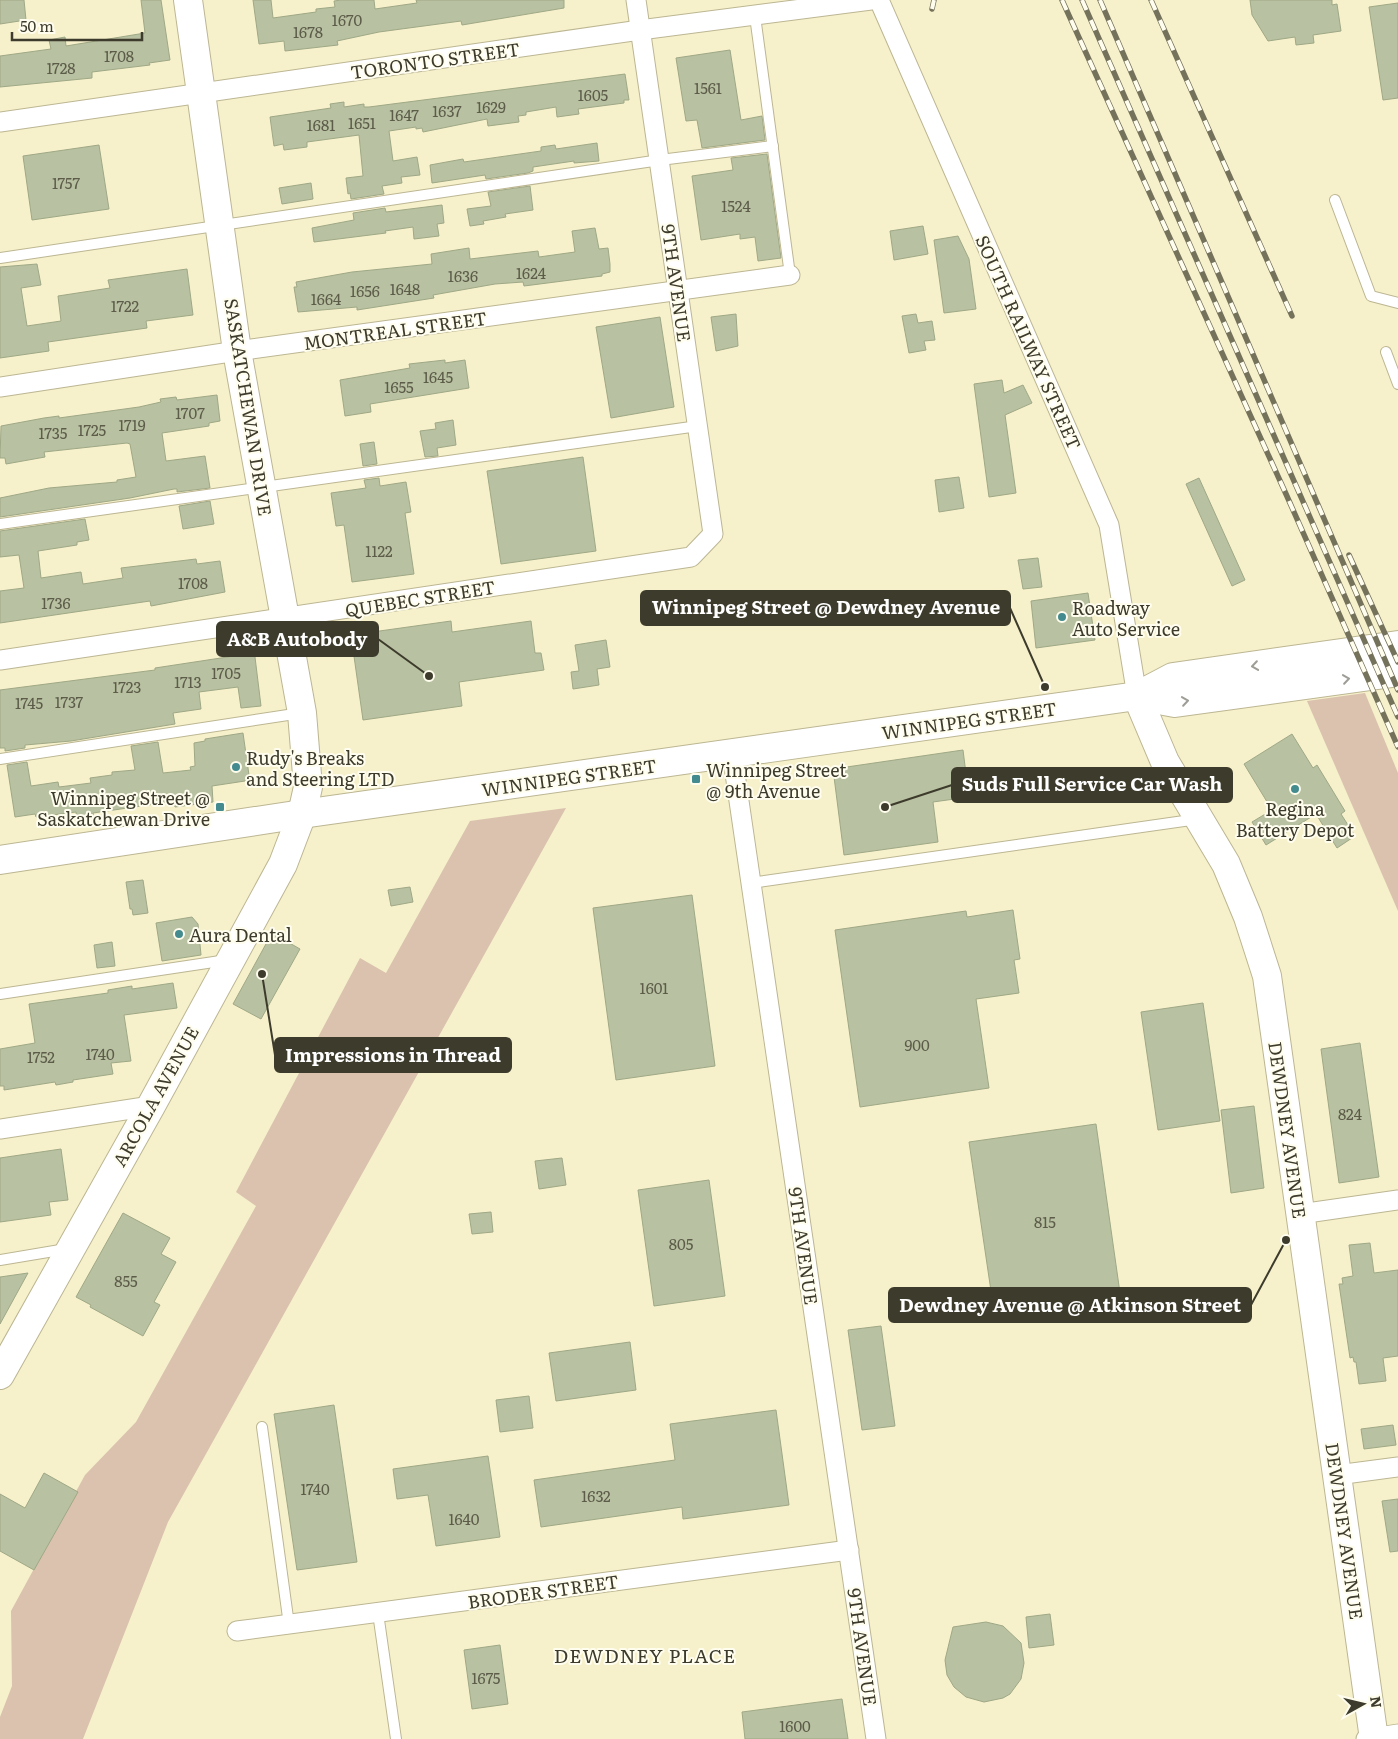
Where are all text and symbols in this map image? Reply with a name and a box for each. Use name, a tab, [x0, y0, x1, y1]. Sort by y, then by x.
house number: 1670	[332, 8, 363, 31]
scale bar	[12, 10, 142, 42]
text: 50 m	[20, 14, 54, 37]
house number: 1678	[293, 20, 323, 43]
street label: TORONTO STREET	[349, 35, 521, 85]
house number: 1708	[104, 44, 134, 67]
house number: 1728	[46, 56, 76, 79]
house number: 1561	[694, 76, 722, 99]
house number: 1605	[578, 83, 609, 106]
house number: 1629	[476, 95, 506, 118]
house number: 1637	[432, 99, 462, 122]
house number: 1647	[389, 103, 419, 126]
house number: 1651	[348, 111, 376, 134]
house number: 1681	[307, 113, 335, 136]
house number: 1757	[52, 171, 80, 194]
house number: 1524	[721, 194, 751, 217]
street label: 9TH AVENUE	[655, 222, 699, 344]
street label: SOUTH RAILWAY STREET	[969, 230, 1089, 454]
house number: 1624	[516, 261, 546, 284]
house number: 1636	[448, 264, 478, 287]
house number: 1648	[390, 277, 420, 300]
house number: 1656	[350, 279, 380, 302]
house number: 1664	[311, 287, 341, 310]
house number: 1722	[111, 294, 140, 317]
street label: SASKATCHEWAN DRIVE	[218, 296, 280, 518]
street label: MONTREAL STREET	[302, 304, 488, 356]
house number: 1645	[423, 365, 453, 388]
house number: 1655	[384, 375, 414, 398]
house number: 1707	[175, 401, 205, 424]
house number: 1719	[118, 413, 146, 436]
house number: 1725	[78, 418, 107, 441]
house number: 1735	[39, 421, 68, 444]
house number: 1122	[365, 539, 393, 562]
house number: 1708	[178, 571, 208, 594]
street label: QUEBEC STREET	[343, 573, 497, 623]
house number: 1736	[41, 591, 71, 614]
callout: Winnipeg Street @ Dewdney Avenue	[641, 591, 1010, 625]
text: Winnipeg Street @ Dewdney Avenue	[652, 592, 1001, 620]
place label: Roadway Auto Service	[1072, 594, 1180, 642]
marker: Roadway Auto Service	[1056, 611, 1068, 623]
callout: A&B Autobody	[217, 622, 378, 656]
text: A&B Autobody	[227, 624, 368, 652]
one-way arrow	[1250, 660, 1258, 671]
house number: 1705	[211, 661, 241, 684]
house number: 1713	[174, 670, 202, 693]
one-way arrow	[1343, 674, 1351, 685]
house number: 1723	[113, 675, 142, 698]
house number: 1737	[55, 690, 84, 713]
house number: 1745	[15, 691, 43, 714]
street label: WINNIPEG STREET	[880, 694, 1058, 746]
one-way arrow	[1181, 697, 1190, 707]
place label: Rudy's Breaks and Steering LTD	[246, 744, 395, 792]
street label: WINNIPEG STREET	[480, 751, 658, 803]
place label: Winnipeg Street @ 9th Avenue	[706, 756, 847, 804]
marker: Rudy's Breaks and Steering LTD	[230, 761, 242, 773]
callout: Suds Full Service Car Wash	[952, 768, 1232, 802]
text: Suds Full Service Car Wash	[962, 769, 1222, 797]
marker: Winnipeg Street @ 9th Avenue	[690, 773, 702, 785]
marker: Regina Battery Depot	[1289, 783, 1301, 795]
place label: Winnipeg Street @ Saskatchewan Drive	[37, 784, 210, 832]
place label: Regina Battery Depot	[1236, 795, 1355, 843]
marker: Winnipeg Street @ Saskatchewan Drive	[214, 801, 226, 813]
place label: Aura Dental	[189, 921, 292, 948]
marker: Aura Dental	[173, 928, 185, 940]
house number: 1601	[640, 976, 668, 999]
street label: ARCOLA AVENUE	[105, 1021, 205, 1171]
house number: 900	[904, 1033, 930, 1056]
callout: Impressions in Thread	[275, 1038, 511, 1072]
text: Impressions in Thread	[285, 1040, 501, 1068]
street label: DEWDNEY AVENUE	[1262, 1040, 1314, 1220]
house number: 1740	[85, 1042, 115, 1065]
house number: 1752	[27, 1045, 55, 1068]
house number: 824	[1338, 1102, 1362, 1125]
street label: 9TH AVENUE	[782, 1185, 826, 1307]
house number: 815	[1034, 1210, 1056, 1233]
house number: 805	[669, 1232, 694, 1255]
house number: 855	[114, 1269, 138, 1292]
callout: Dewdney Avenue @ Atkinson Street	[889, 1288, 1251, 1322]
text: Dewdney Avenue @ Atkinson Street	[899, 1290, 1242, 1318]
street label: DEWDNEY AVENUE	[1319, 1441, 1371, 1621]
house number: 1740	[300, 1477, 330, 1500]
house number: 1632	[581, 1484, 611, 1507]
house number: 1640	[448, 1507, 480, 1530]
street label: BRODER STREET	[466, 1567, 620, 1615]
street label: 9TH AVENUE	[841, 1586, 885, 1708]
district label: DEWDNEY PLACE	[554, 1641, 736, 1669]
house number: 1675	[471, 1666, 501, 1689]
north arrow	[1338, 1679, 1388, 1729]
text: N	[1366, 1695, 1388, 1710]
house number: 1600	[779, 1714, 811, 1737]

